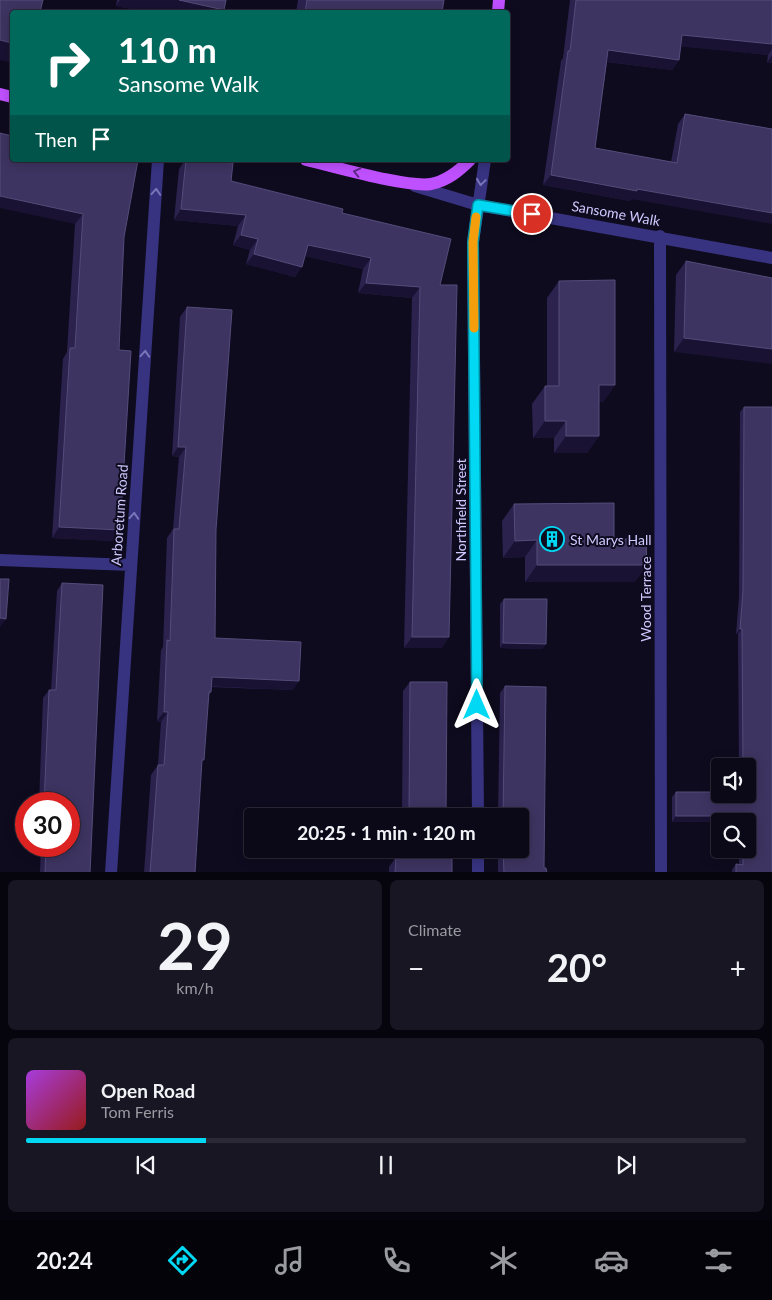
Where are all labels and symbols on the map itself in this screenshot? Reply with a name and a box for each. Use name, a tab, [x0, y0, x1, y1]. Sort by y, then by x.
one-way arrow	[352, 167, 361, 177]
one-way arrow	[477, 178, 487, 187]
one-way arrow	[150, 188, 161, 196]
pin	[511, 193, 553, 235]
street label: Sansome Walk	[570, 197, 662, 229]
one-way arrow	[140, 350, 151, 358]
street label: Northfield Street	[452, 458, 469, 562]
street label: Arboretum Road	[107, 464, 131, 566]
one-way arrow	[129, 512, 140, 520]
building icon: St Marys Hall	[539, 526, 565, 552]
place label: St Marys Hall	[570, 531, 652, 548]
street label: Wood Terrace	[637, 556, 654, 642]
position arrow	[450, 678, 502, 730]
speed limit sign: 30	[15, 792, 80, 857]

